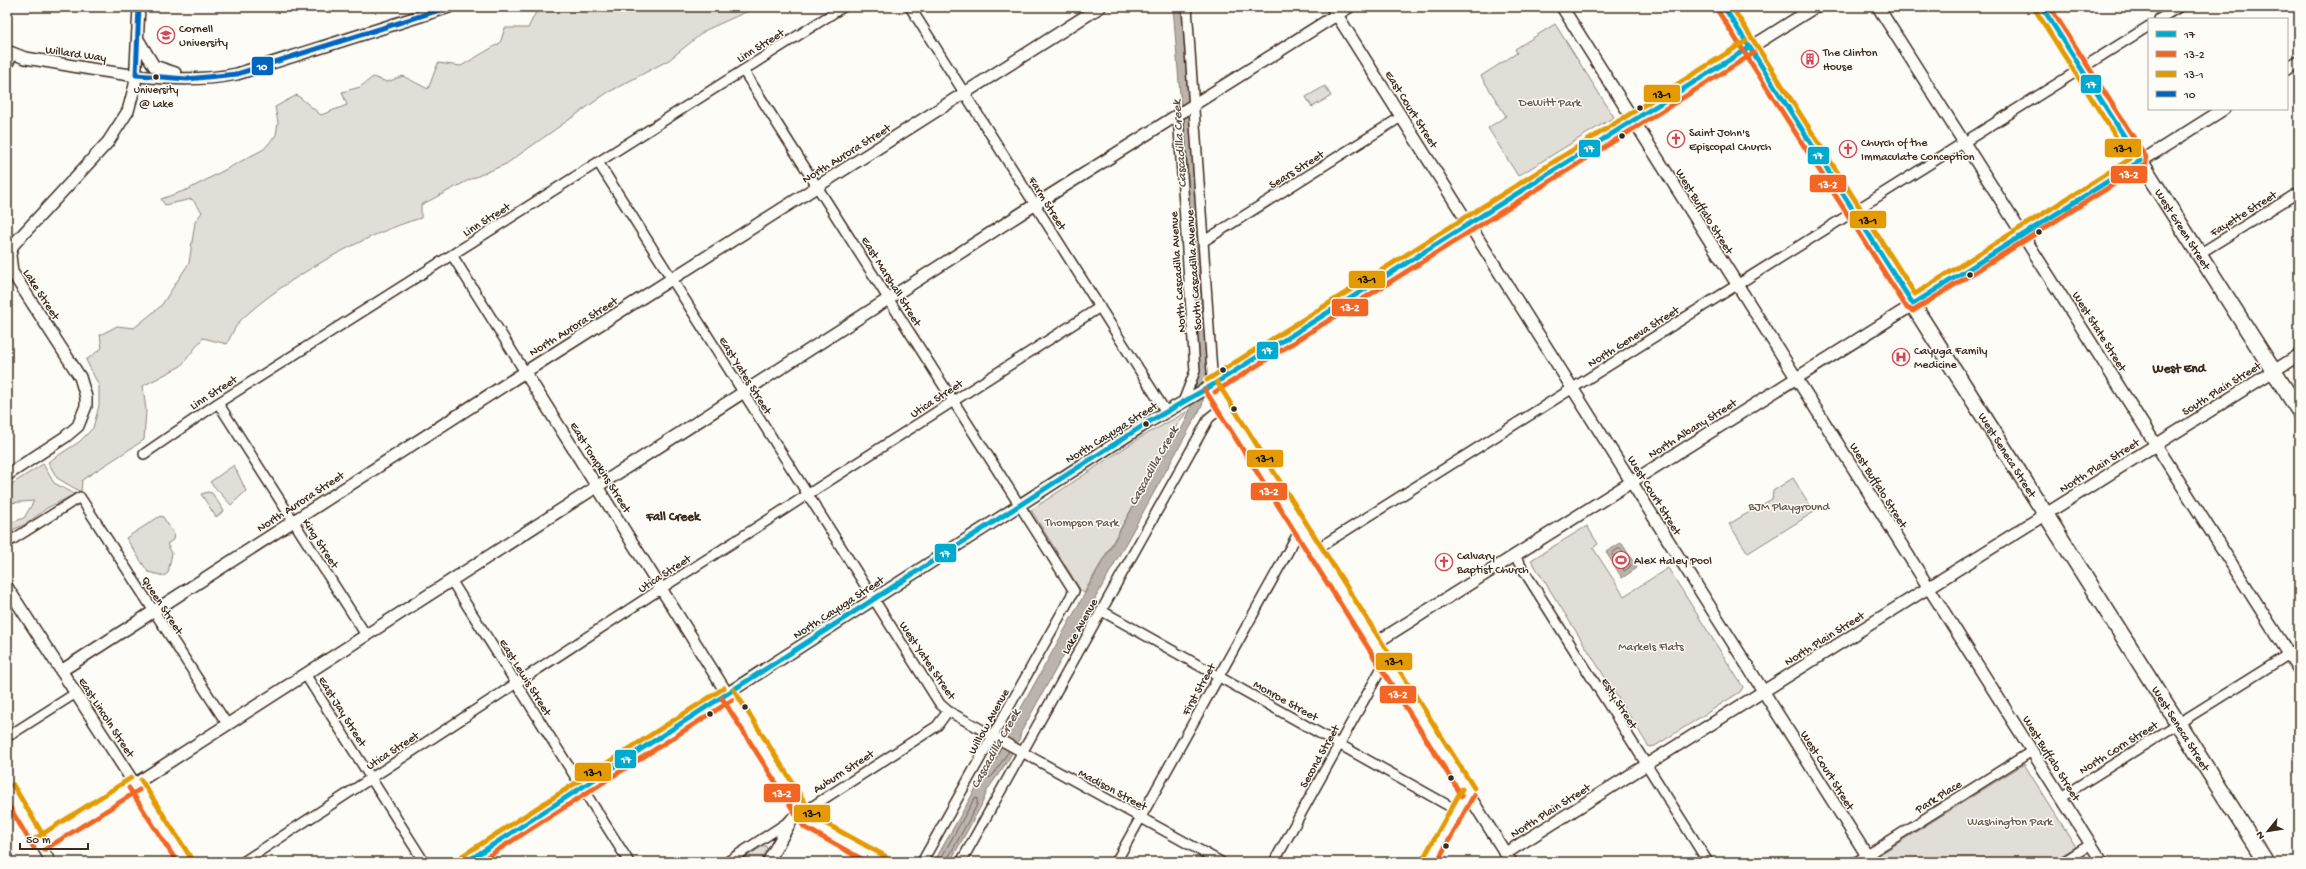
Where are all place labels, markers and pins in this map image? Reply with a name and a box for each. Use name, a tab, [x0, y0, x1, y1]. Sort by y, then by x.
place label: Cornell University	[179, 23, 228, 51]
school or university icon: Cornell University	[156, 25, 176, 45]
place label: The Clinton House	[1822, 47, 1878, 75]
building icon: The Clinton House	[1800, 49, 1820, 69]
marker: University @ Lake	[151, 72, 161, 82]
place label: University @ Lake	[134, 85, 179, 111]
unlabelled marker	[1635, 103, 1645, 113]
place label: Saint John's Episcopal Church	[1689, 127, 1772, 155]
church icon: Saint John's Episcopal Church	[1666, 129, 1686, 149]
unlabelled marker	[1617, 131, 1627, 141]
place label: Church of the Immaculate Conception	[1861, 137, 1975, 165]
church icon: Church of the Immaculate Conception	[1838, 139, 1858, 159]
unlabelled marker	[2034, 227, 2044, 237]
unlabelled marker	[1965, 270, 1975, 280]
place label: Cayuga Family Medicine	[1914, 345, 1988, 373]
hospital icon: Cayuga Family Medicine	[1891, 347, 1911, 367]
unlabelled marker	[1218, 365, 1228, 375]
unlabelled marker	[1229, 404, 1239, 414]
unlabelled marker	[1141, 419, 1151, 429]
place label: Calvary Baptist Church	[1456, 550, 1529, 578]
sports icon: Alex Haley Pool	[1611, 550, 1631, 570]
church icon: Calvary Baptist Church	[1434, 552, 1454, 572]
place label: Alex Haley Pool	[1634, 555, 1712, 569]
unlabelled marker	[740, 702, 750, 712]
unlabelled marker	[705, 709, 715, 719]
unlabelled marker	[1446, 773, 1456, 783]
unlabelled marker	[1441, 841, 1451, 851]

